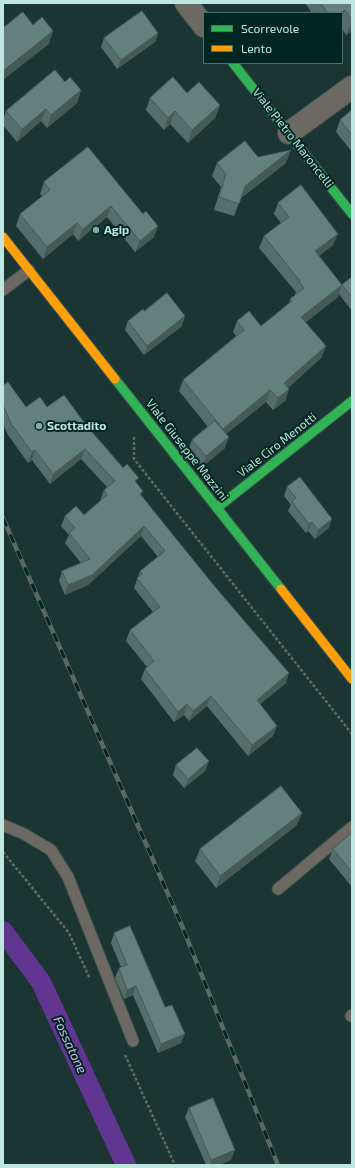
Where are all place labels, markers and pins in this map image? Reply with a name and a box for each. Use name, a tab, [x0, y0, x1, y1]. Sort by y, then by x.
place label: Agip	[104, 223, 129, 237]
marker: Agip	[91, 225, 101, 235]
place label: Scottadito	[47, 419, 106, 433]
marker: Scottadito	[34, 421, 44, 431]

